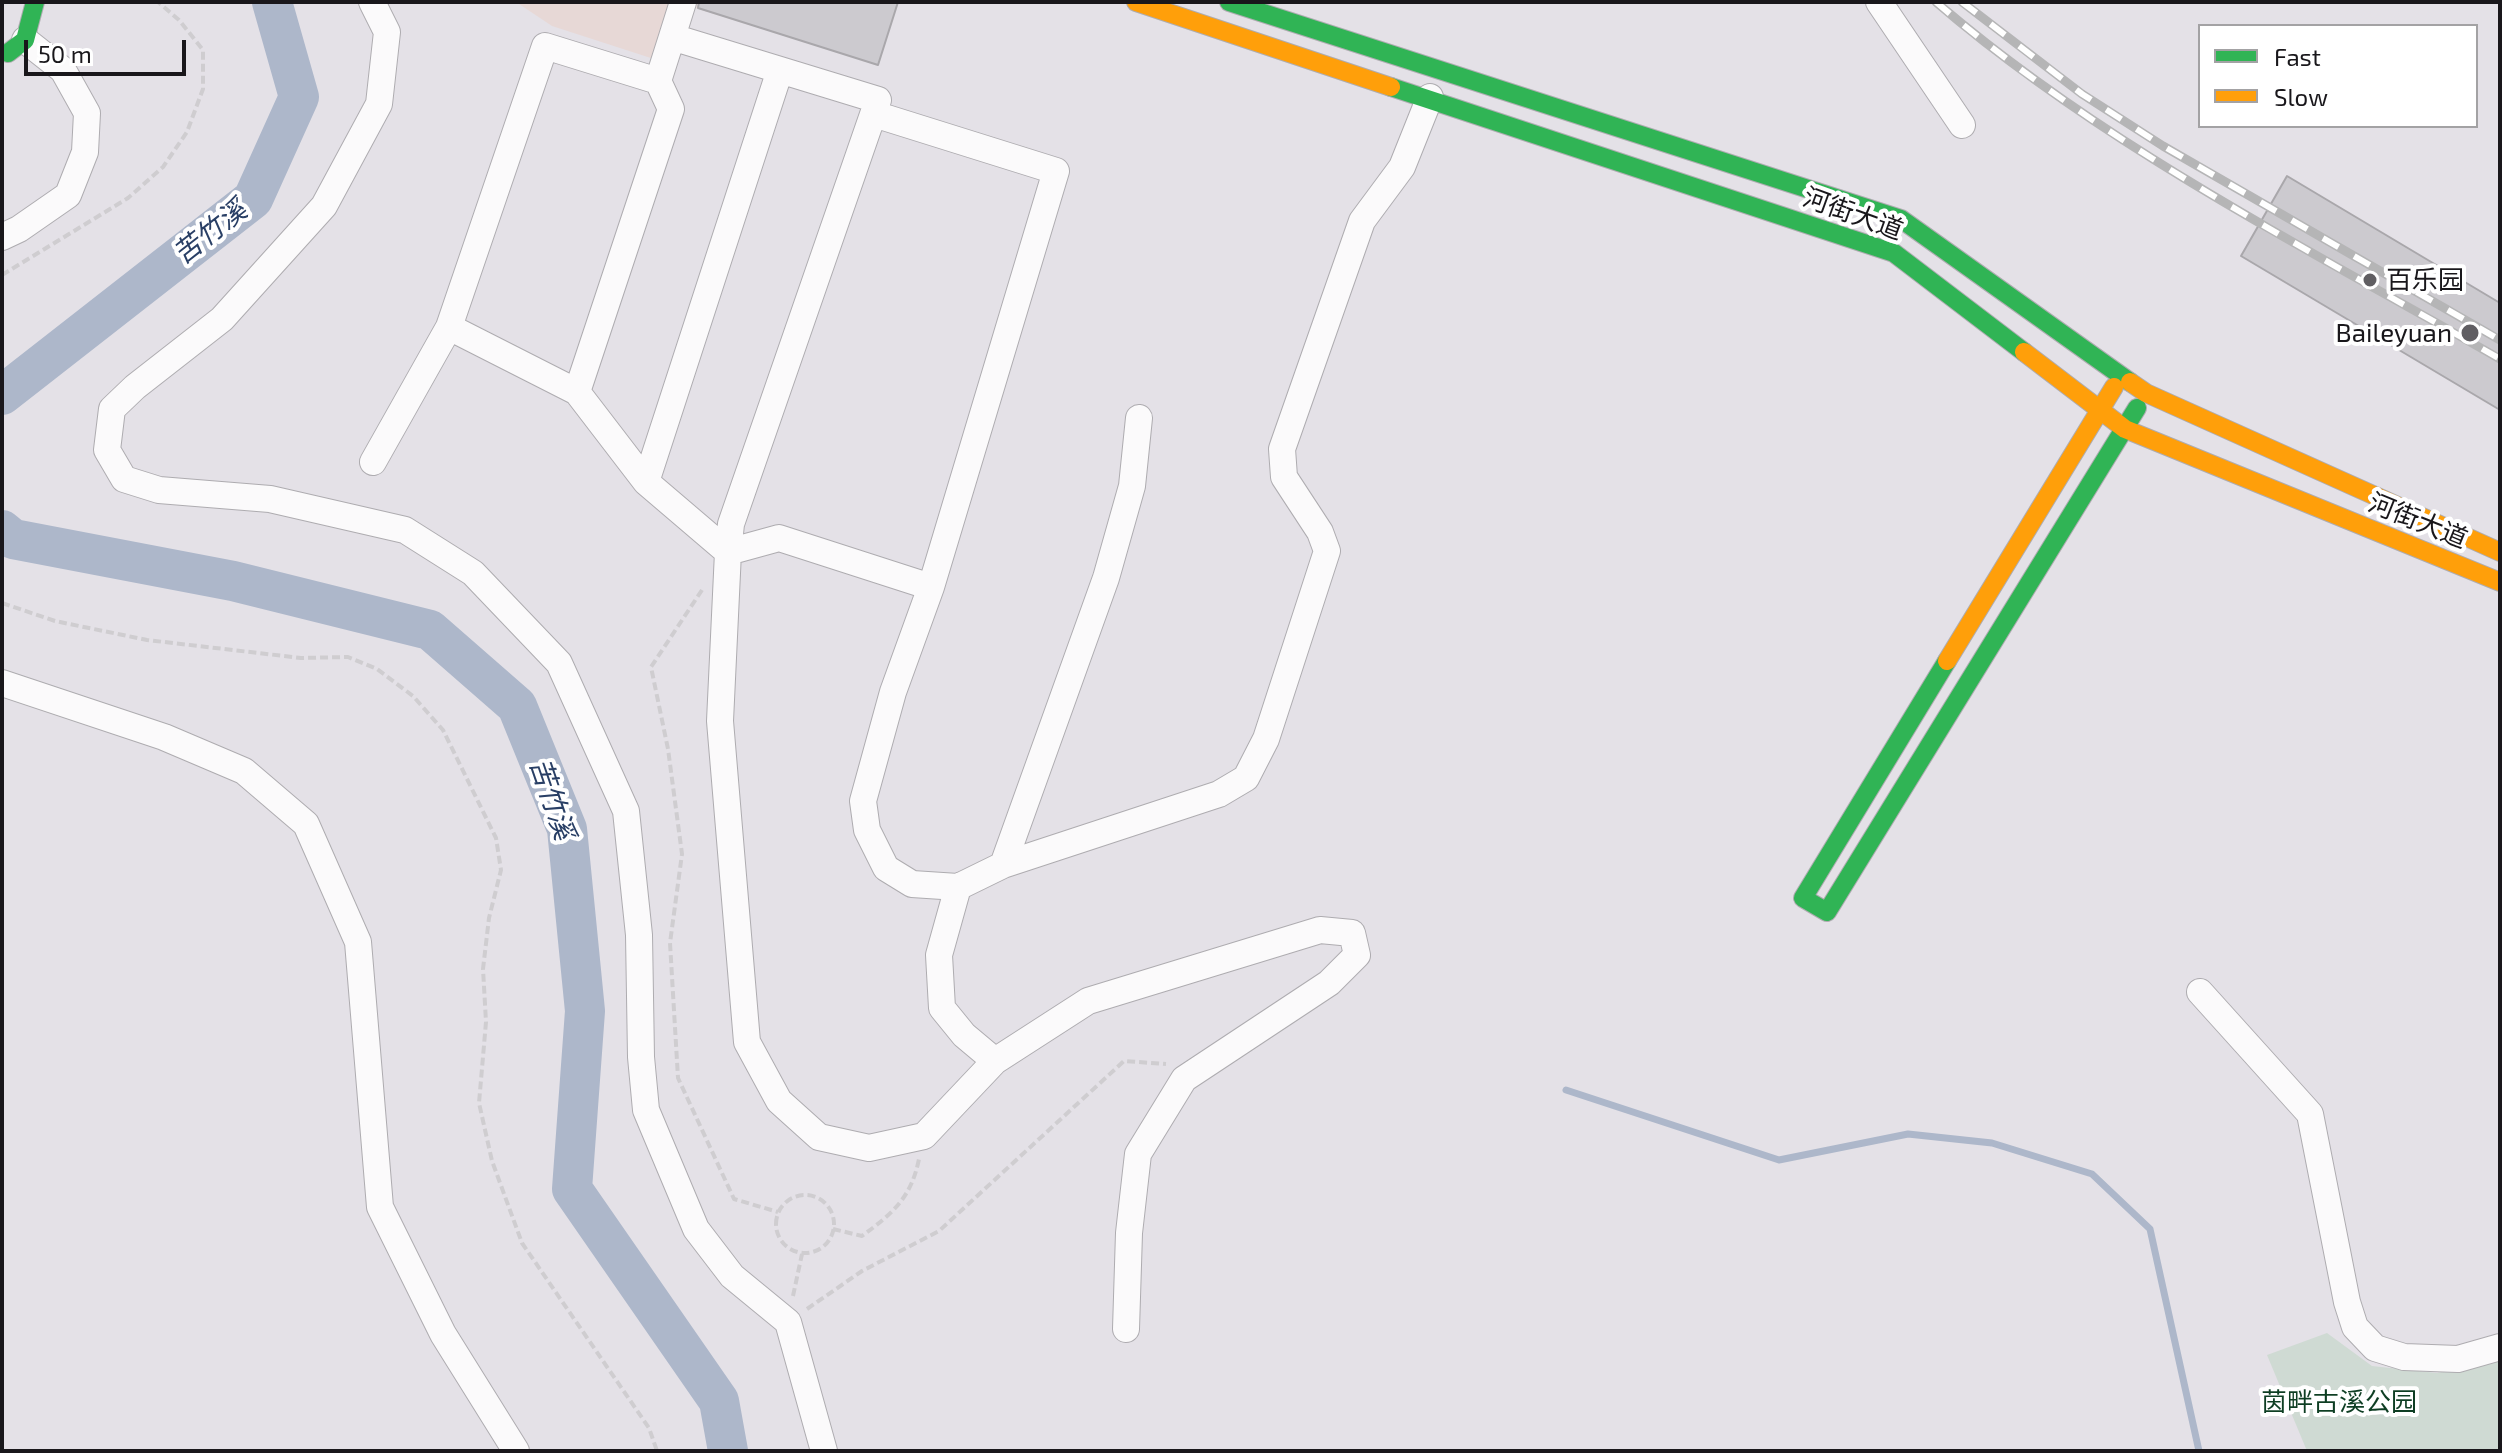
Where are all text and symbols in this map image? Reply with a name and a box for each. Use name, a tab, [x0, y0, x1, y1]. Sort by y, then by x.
scale bar	[28, 24, 190, 74]
legend	[2198, 24, 2478, 128]
text: 50 m	[38, 39, 92, 68]
text: Fast	[2274, 42, 2321, 71]
text: Slow	[2274, 82, 2328, 111]
street label: 河街大道	[1799, 182, 1907, 246]
water label: 苦竹溪	[167, 193, 253, 271]
place label: 百乐园	[2386, 264, 2464, 296]
marker: 百乐园	[2361, 271, 2379, 289]
place label: Baileyuan	[2336, 317, 2452, 349]
marker: Baileyuan	[2459, 322, 2481, 344]
street label: 河街大道	[2364, 487, 2472, 555]
water label: 苦竹溪	[522, 754, 582, 844]
park label: 茵畔古溪公园	[2261, 1386, 2417, 1418]

